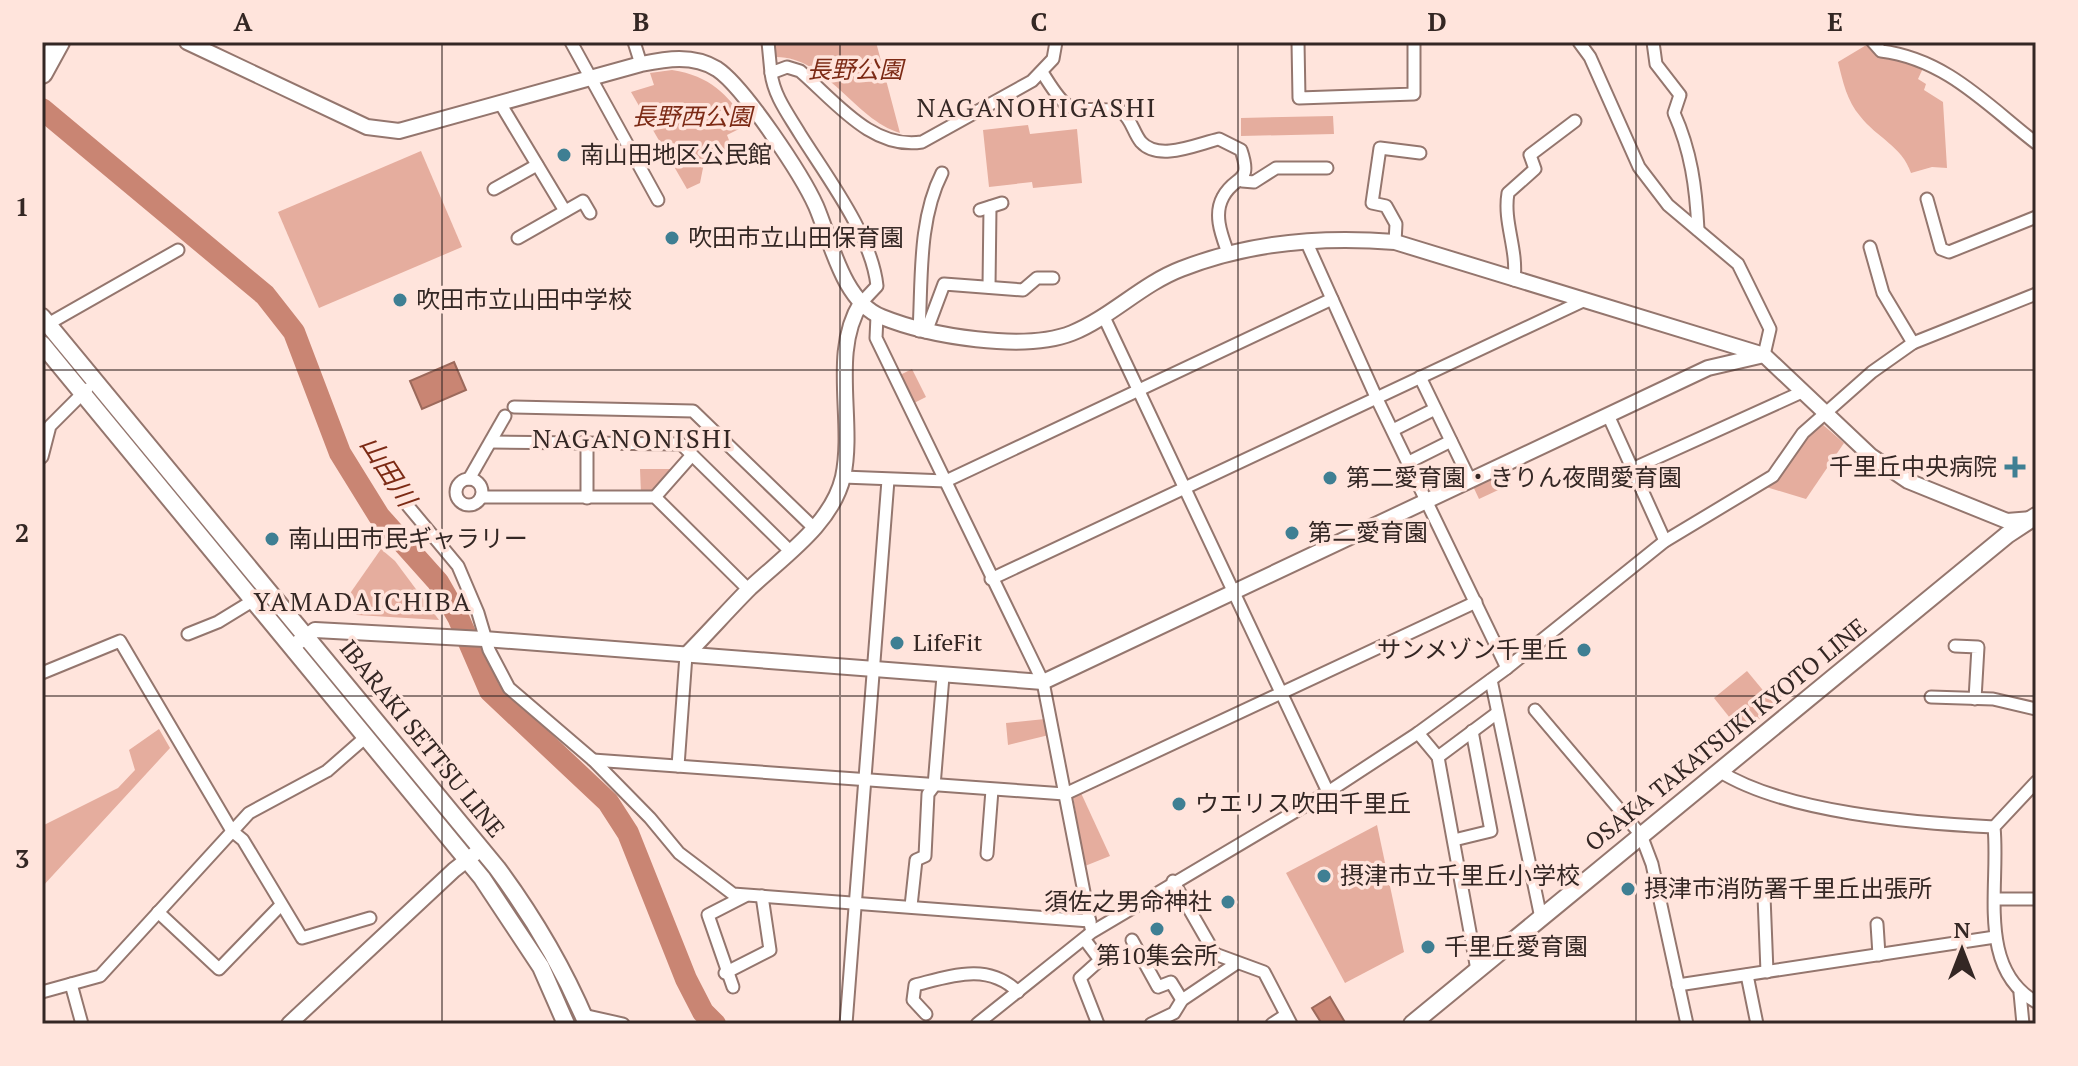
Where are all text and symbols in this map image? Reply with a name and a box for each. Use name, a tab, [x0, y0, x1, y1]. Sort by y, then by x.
text: A	[234, 4, 253, 38]
text: B	[633, 4, 649, 38]
text: C	[1031, 4, 1047, 38]
text: D	[1427, 4, 1447, 38]
text: E	[1827, 4, 1843, 38]
park label: 長野公園	[807, 53, 906, 85]
district label: NAGANOHIGASHI	[916, 90, 1158, 124]
park label: 長野西公園	[632, 100, 755, 132]
place label: 南山田地区公民館	[580, 138, 772, 170]
marker: 南山田地区公民館	[555, 146, 573, 164]
text: 1	[15, 189, 29, 223]
place label: 吹田市立山田保育園	[688, 221, 904, 253]
marker: 吹田市立山田保育園	[663, 229, 681, 247]
place label: 吹田市立山田中学校	[416, 283, 632, 315]
marker: 吹田市立山田中学校	[391, 291, 409, 309]
district label: NAGANONISHI	[532, 421, 734, 455]
water label: 山田川	[353, 428, 426, 515]
place label: 千里丘中央病院	[1829, 450, 1997, 482]
marker: 千里丘中央病院	[2004, 456, 2026, 478]
place label: 第二愛育園・きりん夜間愛育園	[1346, 461, 1682, 493]
marker: 第二愛育園・きりん夜間愛育園	[1321, 469, 1339, 487]
text: 2	[15, 515, 29, 549]
place label: 第二愛育園	[1308, 516, 1428, 548]
place label: 南山田市民ギャラリー	[288, 522, 528, 554]
marker: 第二愛育園	[1283, 524, 1301, 542]
marker: 南山田市民ギャラリー	[263, 530, 281, 548]
district label: YAMADAICHIBA	[254, 584, 472, 618]
street label: OSAKA TAKATSUKI KYOTO LINE	[1578, 610, 1873, 858]
place label: LifeFit	[913, 626, 983, 658]
street label: IBARAKI SETTSU LINE	[333, 633, 512, 844]
place label: サンメゾン千里丘	[1377, 633, 1568, 665]
marker: LifeFit	[888, 634, 906, 652]
marker: サンメゾン千里丘	[1575, 641, 1593, 659]
place label: ウエリス吹田千里丘	[1195, 787, 1411, 819]
marker: ウエリス吹田千里丘	[1170, 795, 1188, 813]
text: 3	[15, 841, 29, 875]
place label: 摂津市立千里丘小学校	[1340, 859, 1580, 891]
marker: 摂津市立千里丘小学校	[1315, 867, 1333, 885]
place label: 摂津市消防署千里丘出張所	[1644, 872, 1932, 904]
marker: 摂津市消防署千里丘出張所	[1619, 880, 1637, 898]
place label: 須佐之男命神社	[1044, 885, 1212, 917]
marker: 須佐之男命神社	[1219, 893, 1237, 911]
north arrow	[1922, 910, 2002, 990]
text: N	[1954, 915, 1971, 944]
marker: 第10集会所	[1148, 920, 1166, 938]
place label: 千里丘愛育園	[1444, 930, 1588, 962]
marker: 千里丘愛育園	[1419, 938, 1437, 956]
place label: 第10集会所	[1096, 939, 1218, 971]

